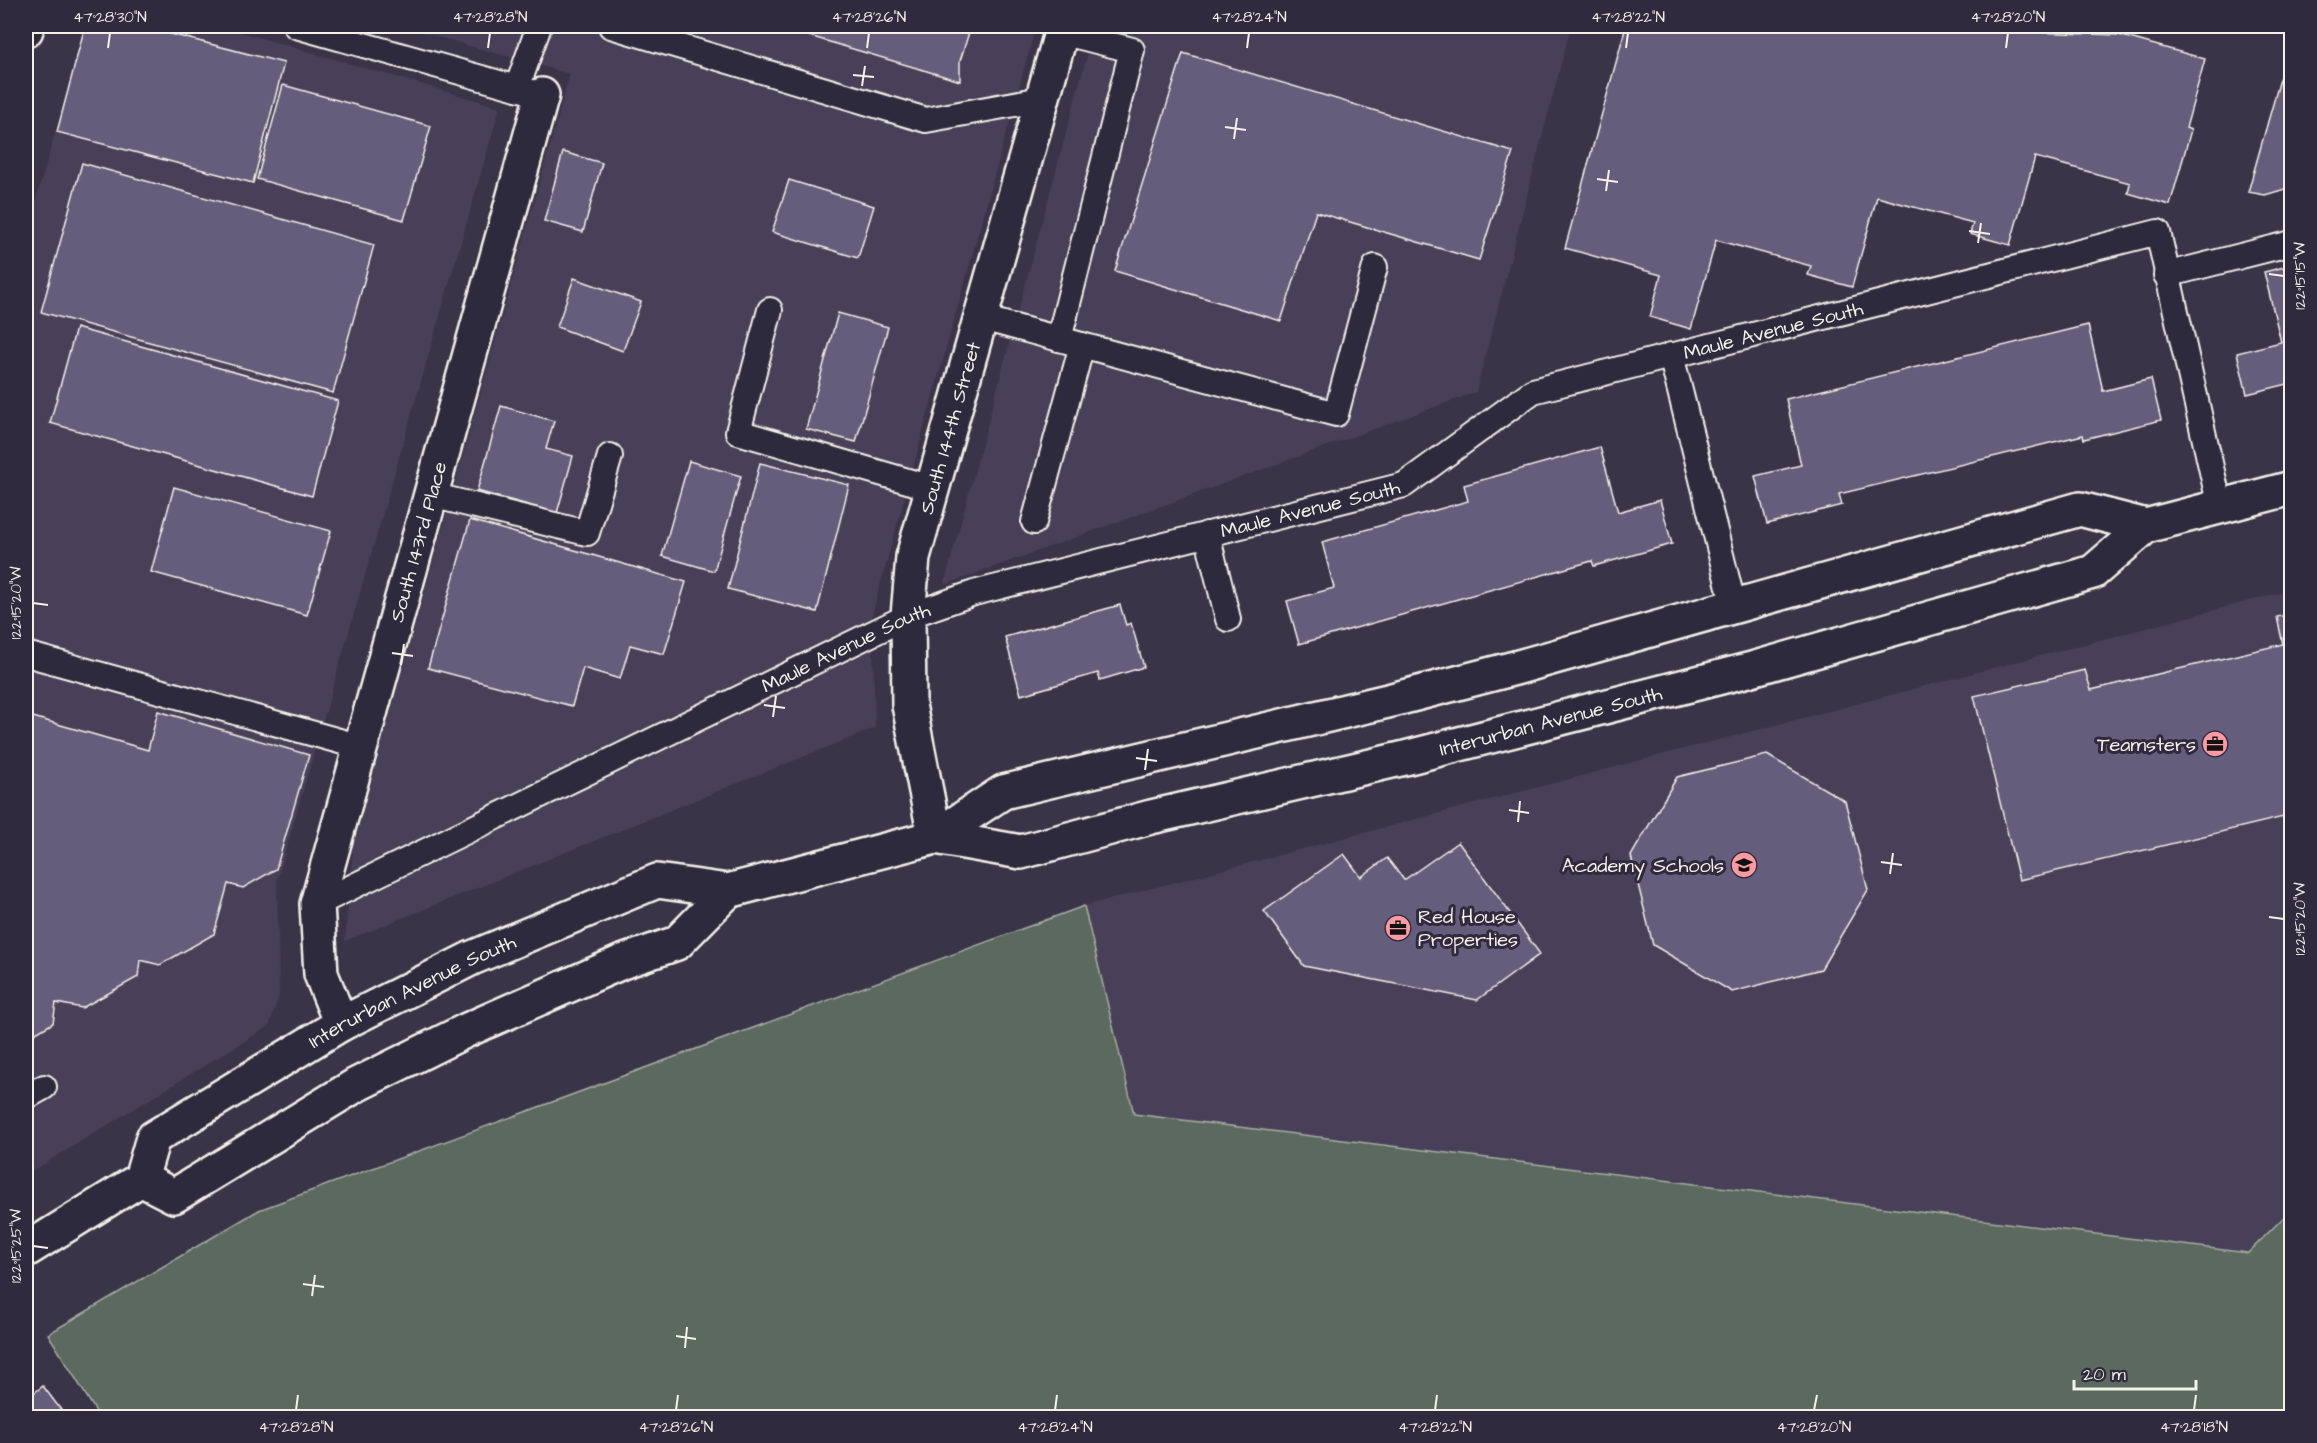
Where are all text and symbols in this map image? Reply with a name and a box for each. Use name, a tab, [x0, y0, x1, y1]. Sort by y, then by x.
text: 47°28'30"N	[73, 7, 147, 28]
text: 47°28'28"N	[453, 7, 527, 28]
text: 47°28'26"N	[832, 7, 906, 28]
text: 47°28'24"N	[1211, 7, 1287, 28]
text: 47°28'22"N	[1591, 7, 1665, 28]
text: 47°28'20"N	[1971, 7, 2045, 28]
text: 122°15'15"W	[2290, 242, 2311, 310]
street label: Maule Avenue South	[1681, 295, 1866, 367]
street label: South 144th Street	[913, 339, 988, 517]
street label: South 143rd Place	[383, 458, 454, 625]
street label: Maule Avenue South	[1218, 473, 1403, 546]
text: 122°15'20"W	[6, 566, 27, 640]
street label: Maule Avenue South	[757, 596, 934, 700]
street label: Interurban Avenue South	[1436, 680, 1665, 764]
office icon: Teamsters	[2200, 729, 2230, 759]
place label: Teamsters	[2097, 731, 2196, 759]
school or university icon: Academy Schools	[1729, 850, 1759, 880]
place label: Academy Schools	[1562, 852, 1724, 881]
text: 122°15'20"W	[2290, 882, 2311, 956]
place label: Red House Properties	[1418, 903, 1518, 954]
office icon: Red House Properties	[1383, 913, 1413, 943]
street label: Interurban Avenue South	[303, 928, 520, 1056]
text: 122°15'25"W	[6, 1209, 27, 1283]
scale bar	[2074, 1353, 2196, 1391]
text: 20 m	[2083, 1362, 2126, 1387]
text: 47°28'28"N	[259, 1417, 333, 1438]
text: 47°28'26"N	[639, 1417, 713, 1438]
text: 47°28'24"N	[1017, 1417, 1093, 1438]
text: 47°28'22"N	[1398, 1417, 1472, 1438]
text: 47°28'20"N	[1777, 1417, 1851, 1438]
text: 47°28'18"N	[2160, 1417, 2228, 1438]

